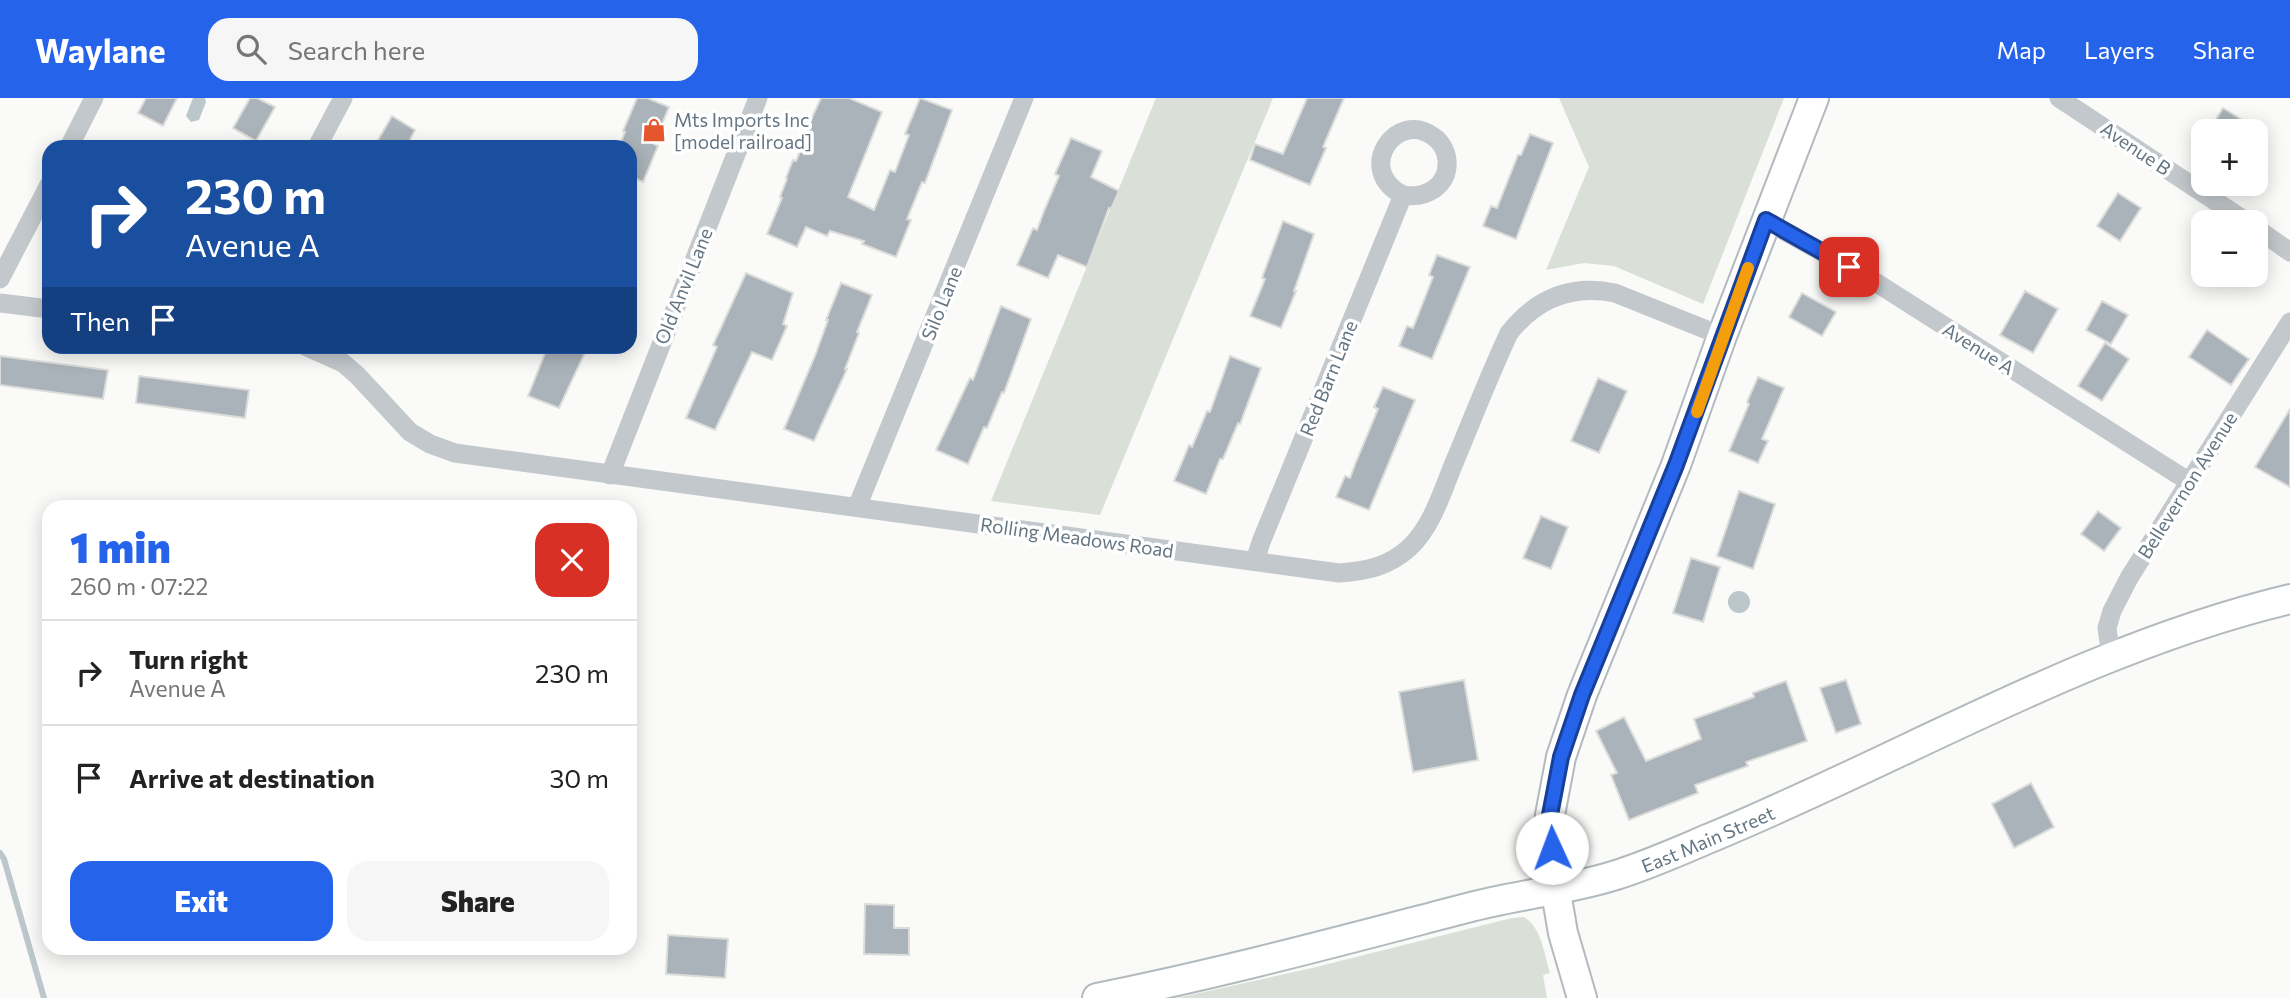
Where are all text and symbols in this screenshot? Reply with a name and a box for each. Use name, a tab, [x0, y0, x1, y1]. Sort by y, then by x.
search box	[208, 18, 698, 81]
text: Waylane	[35, 29, 166, 70]
icon: search	[232, 30, 270, 68]
text: Search here	[288, 34, 425, 65]
text: Map	[1997, 35, 2046, 64]
text: Layers	[2084, 35, 2155, 64]
text: Share	[2193, 35, 2255, 64]
place label: Mts Imports Inc [model railroad]	[674, 108, 812, 153]
shop icon: Mts Imports Inc [model railroad]	[640, 116, 668, 144]
street label: Avenue B	[2097, 116, 2175, 180]
map controls	[2191, 119, 2268, 287]
button: +	[2191, 119, 2268, 196]
text: 230 m	[185, 164, 326, 224]
icon: right	[70, 168, 161, 259]
button: −	[2191, 210, 2268, 287]
text: Avenue A	[185, 224, 320, 264]
street label: Old Anvil Lane	[649, 224, 717, 348]
pin	[1819, 237, 1879, 297]
icon: arrive	[1830, 248, 1868, 286]
street label: Silo Lane	[916, 263, 966, 343]
icon: arrive	[144, 301, 182, 339]
text: Then	[70, 305, 130, 336]
street label: Red Barn Lane	[1294, 317, 1362, 439]
street label: Avenue A	[1939, 317, 2019, 379]
street label: Bellevernon Avenue	[2133, 407, 2241, 563]
street label: Rolling Meadows Road	[979, 512, 1175, 562]
text: 1 min	[70, 520, 171, 572]
button: close	[535, 523, 609, 597]
text: 260 m · 07:22	[70, 572, 208, 600]
text: Turn right	[129, 643, 248, 674]
icon: right	[70, 654, 108, 692]
text: 230 m	[535, 657, 609, 688]
text: Avenue A	[129, 674, 226, 702]
icon: arrive	[70, 759, 108, 797]
text: Arrive at destination	[129, 762, 375, 793]
text: 30 m	[550, 762, 609, 793]
street label: East Main Street	[1638, 800, 1778, 877]
position arrow	[1515, 811, 1589, 885]
button: Exit	[70, 861, 333, 941]
button: Share	[347, 861, 609, 941]

